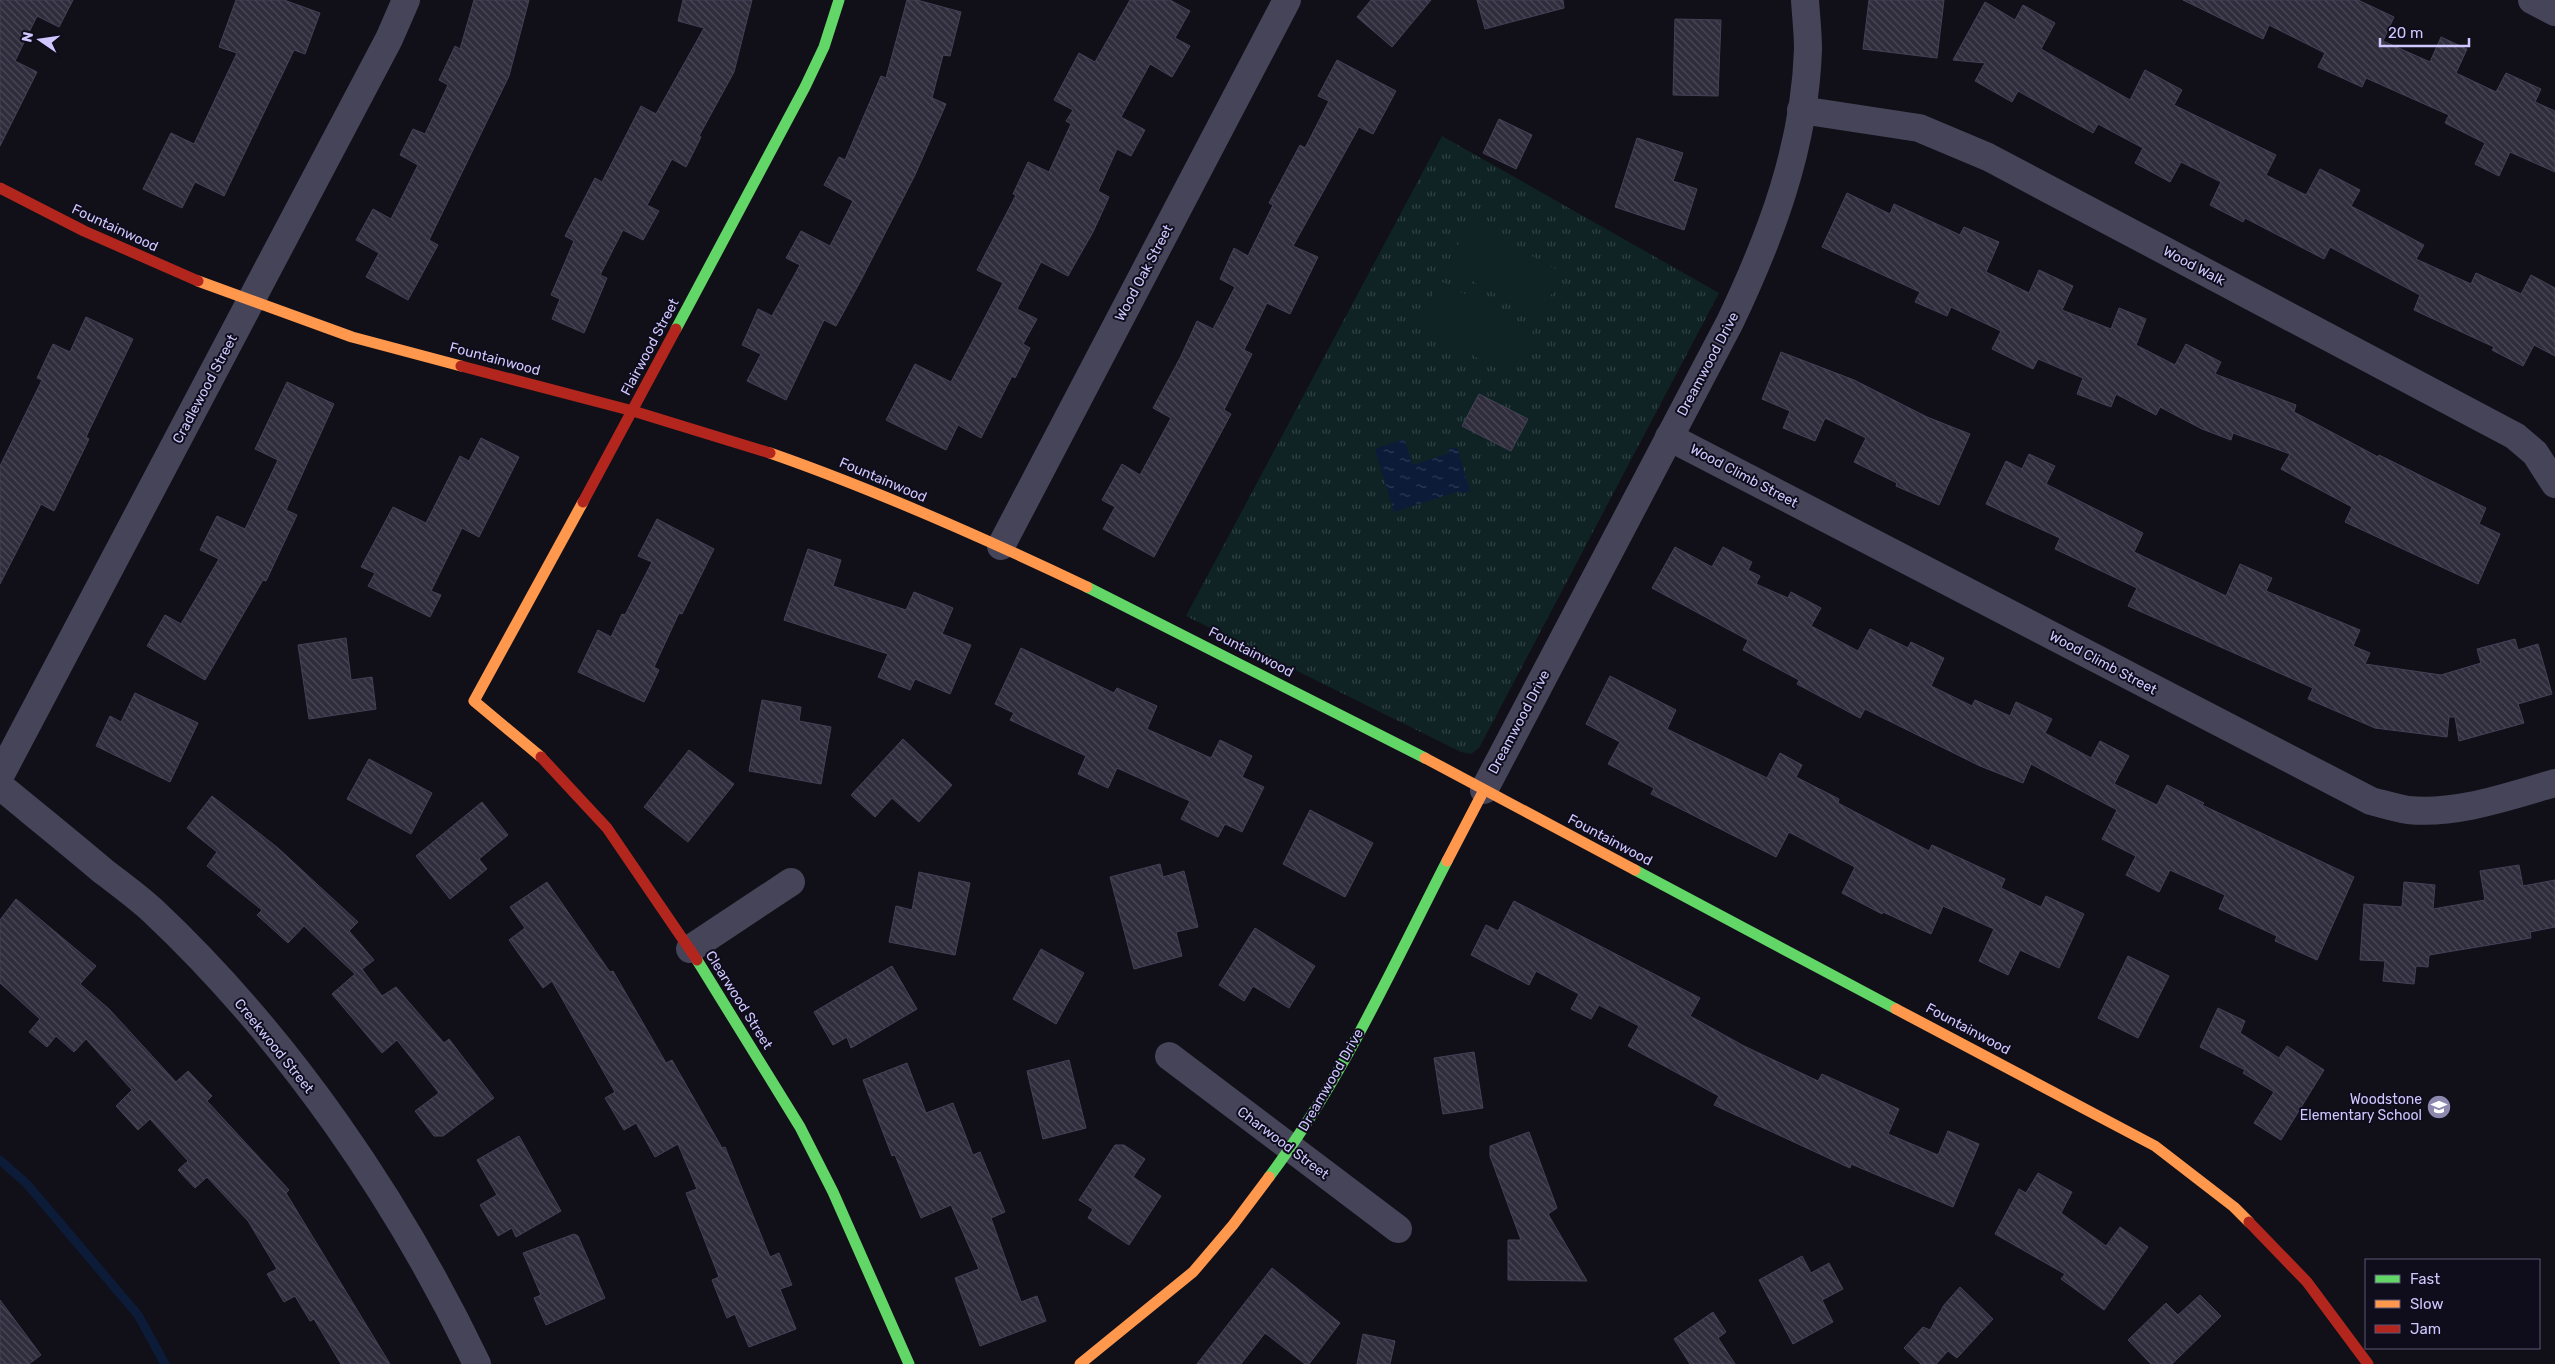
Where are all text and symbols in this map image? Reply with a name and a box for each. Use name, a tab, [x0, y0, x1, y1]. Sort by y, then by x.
north arrow	[15, 15, 65, 65]
scale bar	[2380, 15, 2469, 47]
text: 20 m	[2388, 24, 2423, 42]
text: N	[18, 30, 37, 44]
street label: Fountainwood	[69, 201, 161, 255]
street label: Wood Oak Street	[1111, 221, 1177, 324]
street label: Wood Walk	[2160, 243, 2229, 290]
street label: Flairwood Street	[617, 295, 683, 398]
street label: Dreamwood Drive	[1673, 309, 1743, 419]
street label: Cradlewood Street	[169, 331, 241, 446]
street label: Fountainwood	[448, 339, 542, 379]
street label: Wood Climb Street	[1687, 440, 1801, 512]
street label: Fountainwood	[837, 454, 929, 506]
street label: Fountainwood	[1206, 623, 1296, 681]
street label: Wood Climb Street	[2046, 627, 2160, 699]
street label: Dreamwood Drive	[1484, 667, 1554, 777]
street label: Fountainwood	[1565, 811, 1655, 869]
street label: Clearwood Street	[702, 948, 776, 1053]
street label: Creekwood Street	[231, 995, 318, 1097]
street label: Fountainwood	[1923, 1000, 2013, 1058]
street label: Dreamwood Drive	[1295, 1026, 1367, 1134]
place label: Woodstone Elementary School	[2300, 1091, 2422, 1124]
school or university icon: Woodstone Elementary School	[2426, 1094, 2452, 1120]
street label: Charwood Street	[1234, 1103, 1333, 1183]
legend	[2365, 1259, 2540, 1349]
text: Fast	[2410, 1270, 2440, 1288]
text: Slow	[2410, 1295, 2443, 1313]
text: Jam	[2410, 1320, 2441, 1338]

